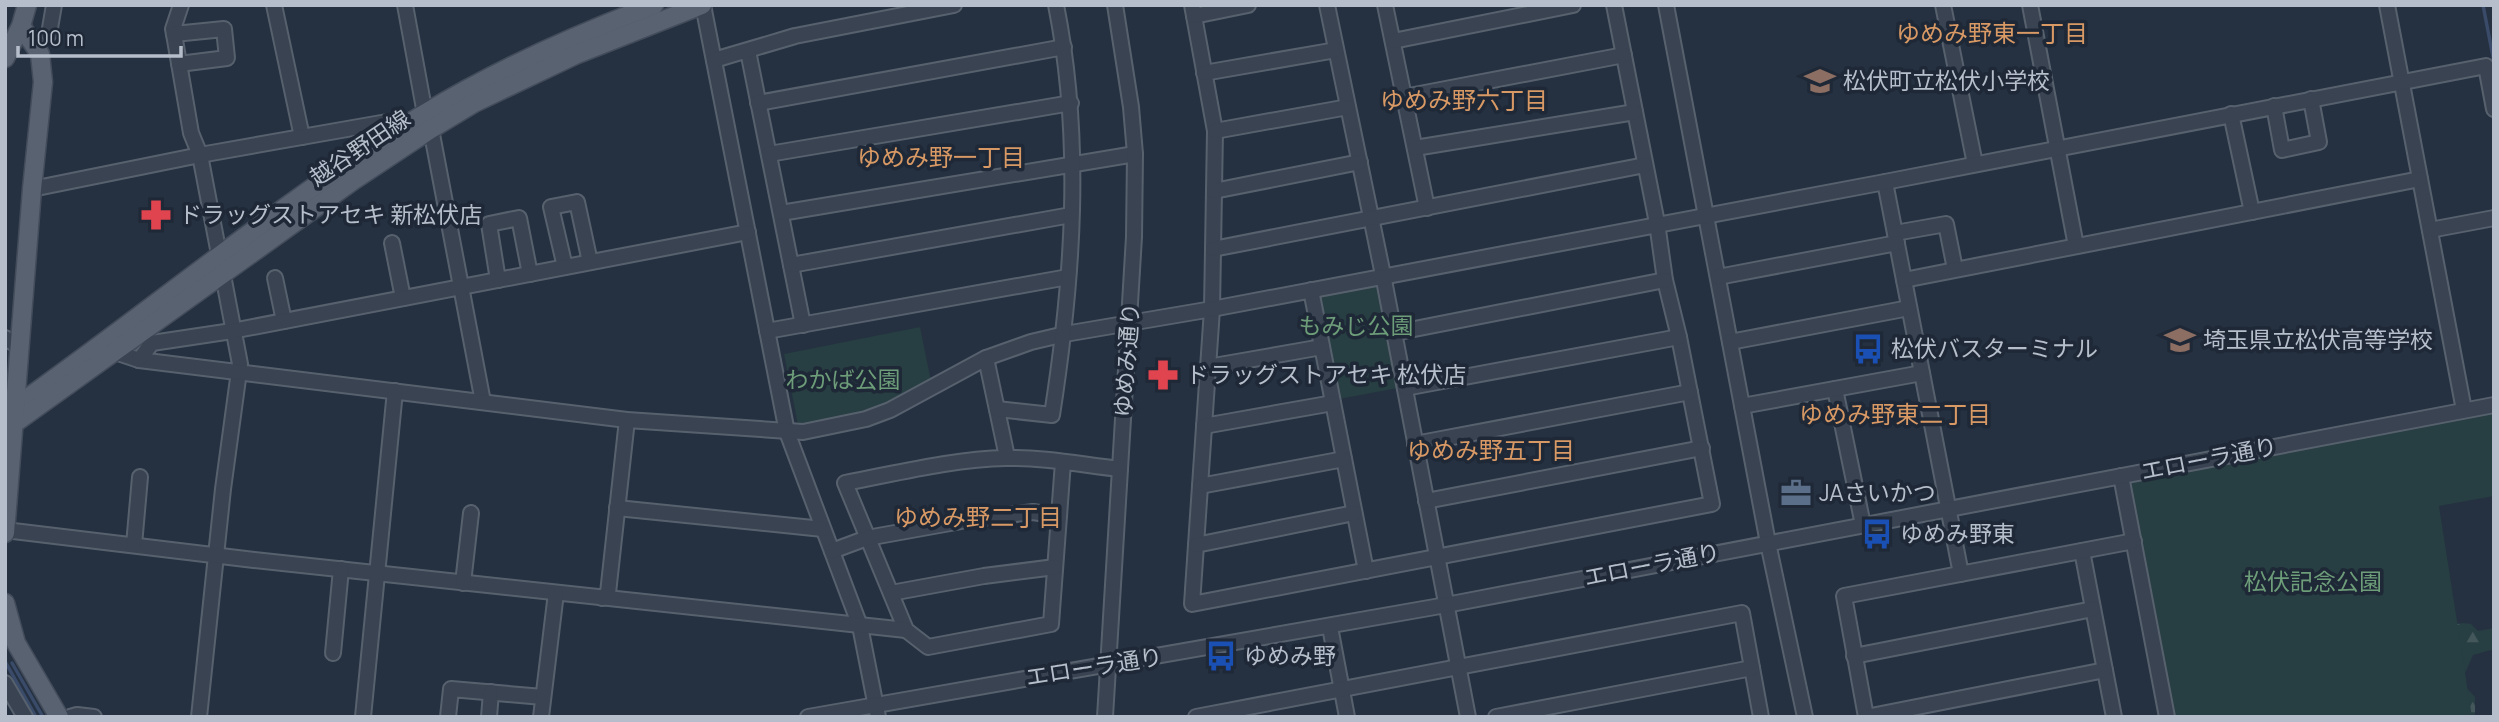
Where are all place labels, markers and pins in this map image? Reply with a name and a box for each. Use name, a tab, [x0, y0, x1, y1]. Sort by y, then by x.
school or university icon: 松伏町立松伏小学校	[1803, 64, 1837, 98]
place label: 松伏町立松伏小学校	[1843, 64, 2050, 96]
pharmacy icon: ドラッグストアセキ 新松伏店	[139, 198, 173, 232]
place label: ドラッグストアセキ 新松伏店	[179, 198, 482, 230]
school or university icon: 埼玉県立松伏高等学校	[2163, 323, 2197, 357]
place label: 埼玉県立松伏高等学校	[2203, 323, 2433, 355]
bus stop icon: 松伏バスターミナル	[1851, 332, 1885, 366]
place label: 松伏バスターミナル	[1891, 332, 2098, 364]
pharmacy icon: ドラッグストアセキ 松伏店	[1146, 358, 1180, 392]
place label: ドラッグストアセキ 松伏店	[1186, 358, 1466, 390]
office icon: JAさいかつ	[1779, 476, 1813, 510]
place label: JAさいかつ	[1819, 476, 1936, 508]
bus stop icon: ゆめみ野東	[1860, 517, 1894, 551]
place label: ゆめみ野東	[1900, 517, 2015, 549]
bus stop icon: ゆめみ野	[1204, 639, 1238, 673]
place label: ゆめみ野	[1244, 639, 1336, 671]

